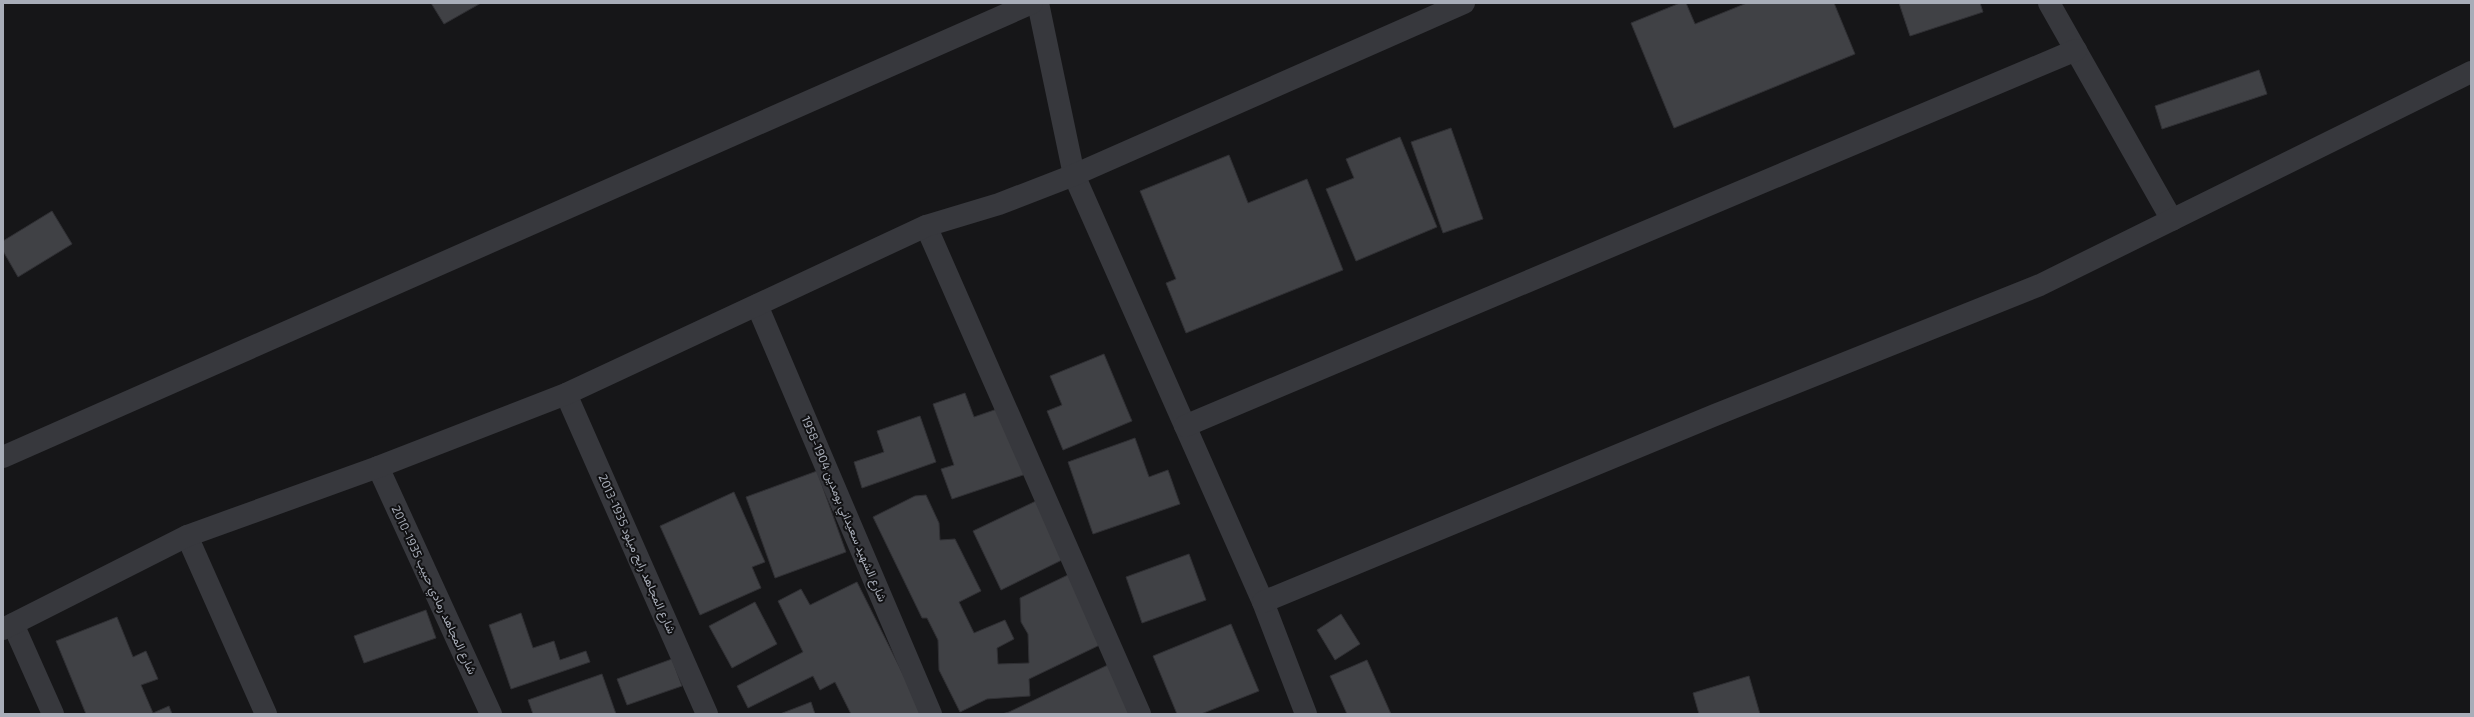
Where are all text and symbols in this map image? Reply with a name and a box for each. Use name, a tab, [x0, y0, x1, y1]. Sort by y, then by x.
street label: شارع الشهيد سعيداني بومدين 1904-1958	[796, 414, 891, 605]
street label: شارع المجاهد رابح ميلود 1935-2013	[594, 472, 680, 637]
street label: شارع المجاهد رمادي حبيب 1935-2010	[386, 503, 480, 678]

